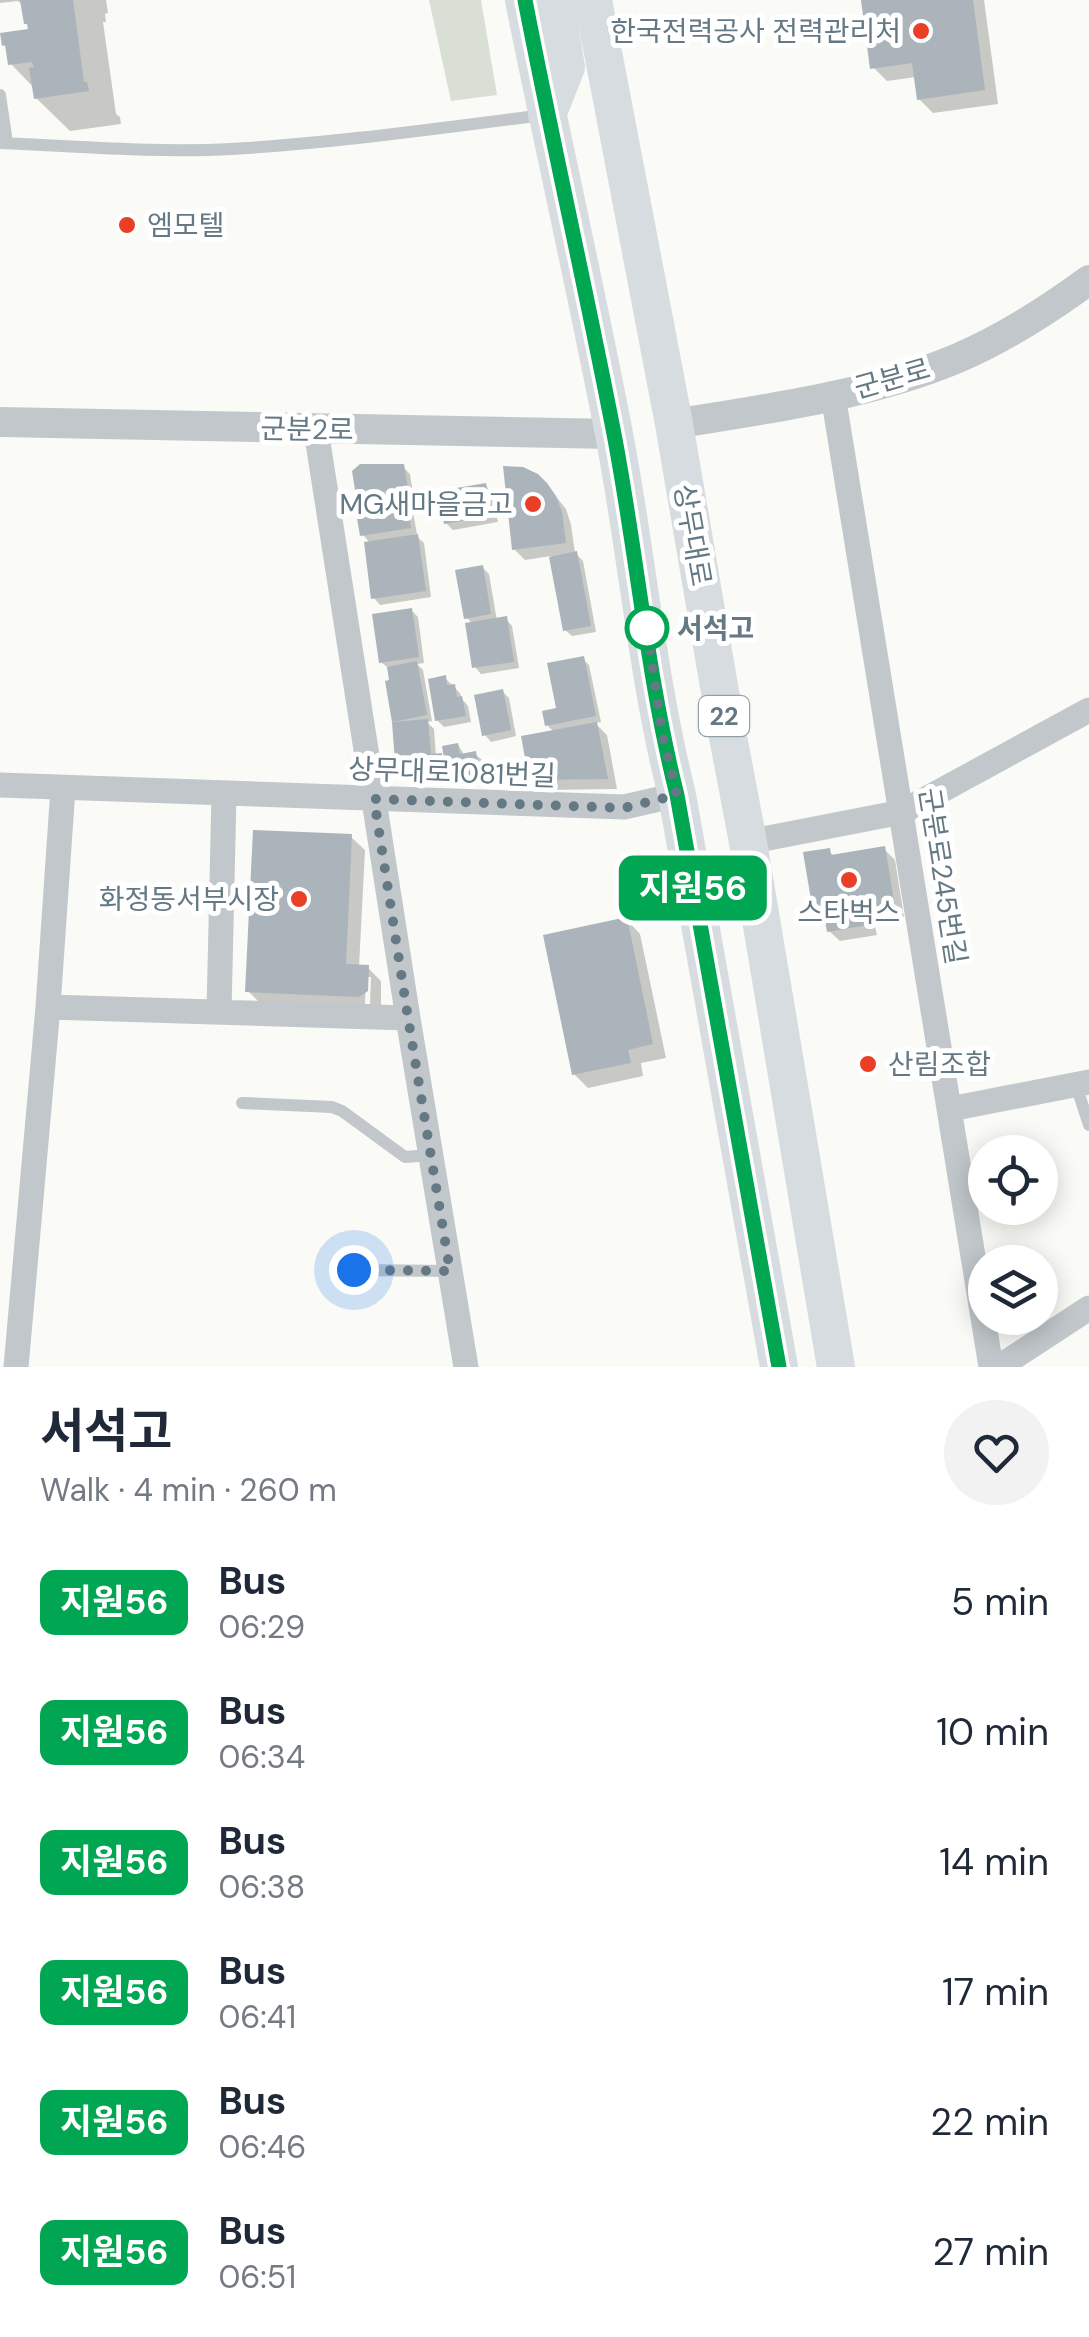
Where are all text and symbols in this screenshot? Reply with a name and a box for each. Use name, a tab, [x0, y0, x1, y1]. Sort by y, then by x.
place label: 한국전력공사 전력관리처	[610, 13, 901, 50]
marker: 한국전력공사 전력관리처	[910, 20, 932, 42]
place label: 엠모텔	[147, 207, 224, 244]
marker: 엠모텔	[116, 214, 138, 236]
street label: 군분로	[850, 350, 934, 407]
street label: 군분2로	[260, 410, 354, 449]
street label: 상무대로	[665, 481, 720, 589]
place label: MG새마을금고	[339, 486, 513, 523]
marker: MG새마을금고	[522, 493, 544, 515]
marker: 서석고	[626, 607, 668, 649]
place label: 서석고	[677, 610, 754, 647]
road number: 22	[699, 696, 749, 736]
street label: 상무대로1081번길	[348, 750, 556, 795]
street label: 군분로245번길	[910, 785, 975, 967]
line badge: 지원56	[623, 856, 763, 920]
text: 지원56	[639, 865, 747, 911]
marker: 스타벅스	[838, 869, 860, 891]
place label: 화정동서부시장	[99, 881, 279, 918]
marker: 화정동서부시장	[288, 888, 310, 910]
place label: 스타벅스	[797, 894, 901, 931]
place label: 산림조합	[888, 1046, 991, 1083]
marker: 산림조합	[857, 1053, 879, 1075]
map controls	[968, 1135, 1058, 1335]
button: locate	[968, 1135, 1058, 1225]
your location	[329, 1245, 379, 1295]
button: layers	[968, 1245, 1058, 1335]
text: 서석고	[40, 1400, 172, 1463]
button: heart	[944, 1400, 1049, 1505]
text: Walk · 4 min · 260 m	[40, 1469, 337, 1511]
text: Bus	[218, 1556, 286, 1606]
text: 5 min	[951, 1577, 1049, 1627]
text: 지원56	[60, 1579, 168, 1625]
text: 06:29	[218, 1606, 305, 1648]
text: Bus	[218, 1686, 286, 1736]
text: 10 min	[936, 1707, 1049, 1757]
text: 지원56	[60, 1709, 168, 1755]
text: 06:34	[218, 1736, 305, 1778]
text: Bus	[218, 1816, 286, 1866]
text: 14 min	[939, 1837, 1049, 1887]
text: 지원56	[60, 1839, 168, 1885]
text: 06:38	[218, 1866, 305, 1908]
text: Bus	[218, 1946, 286, 1996]
text: 17 min	[942, 1967, 1049, 2017]
text: 지원56	[60, 1969, 168, 2015]
text: 06:41	[218, 1996, 296, 2038]
text: Bus	[218, 2076, 286, 2126]
text: 22 min	[930, 2097, 1049, 2147]
text: 지원56	[60, 2099, 168, 2145]
text: 06:46	[218, 2126, 306, 2168]
text: Bus	[218, 2206, 286, 2256]
text: 27 min	[933, 2227, 1049, 2277]
text: 지원56	[60, 2229, 168, 2275]
text: 06:51	[218, 2256, 296, 2298]

